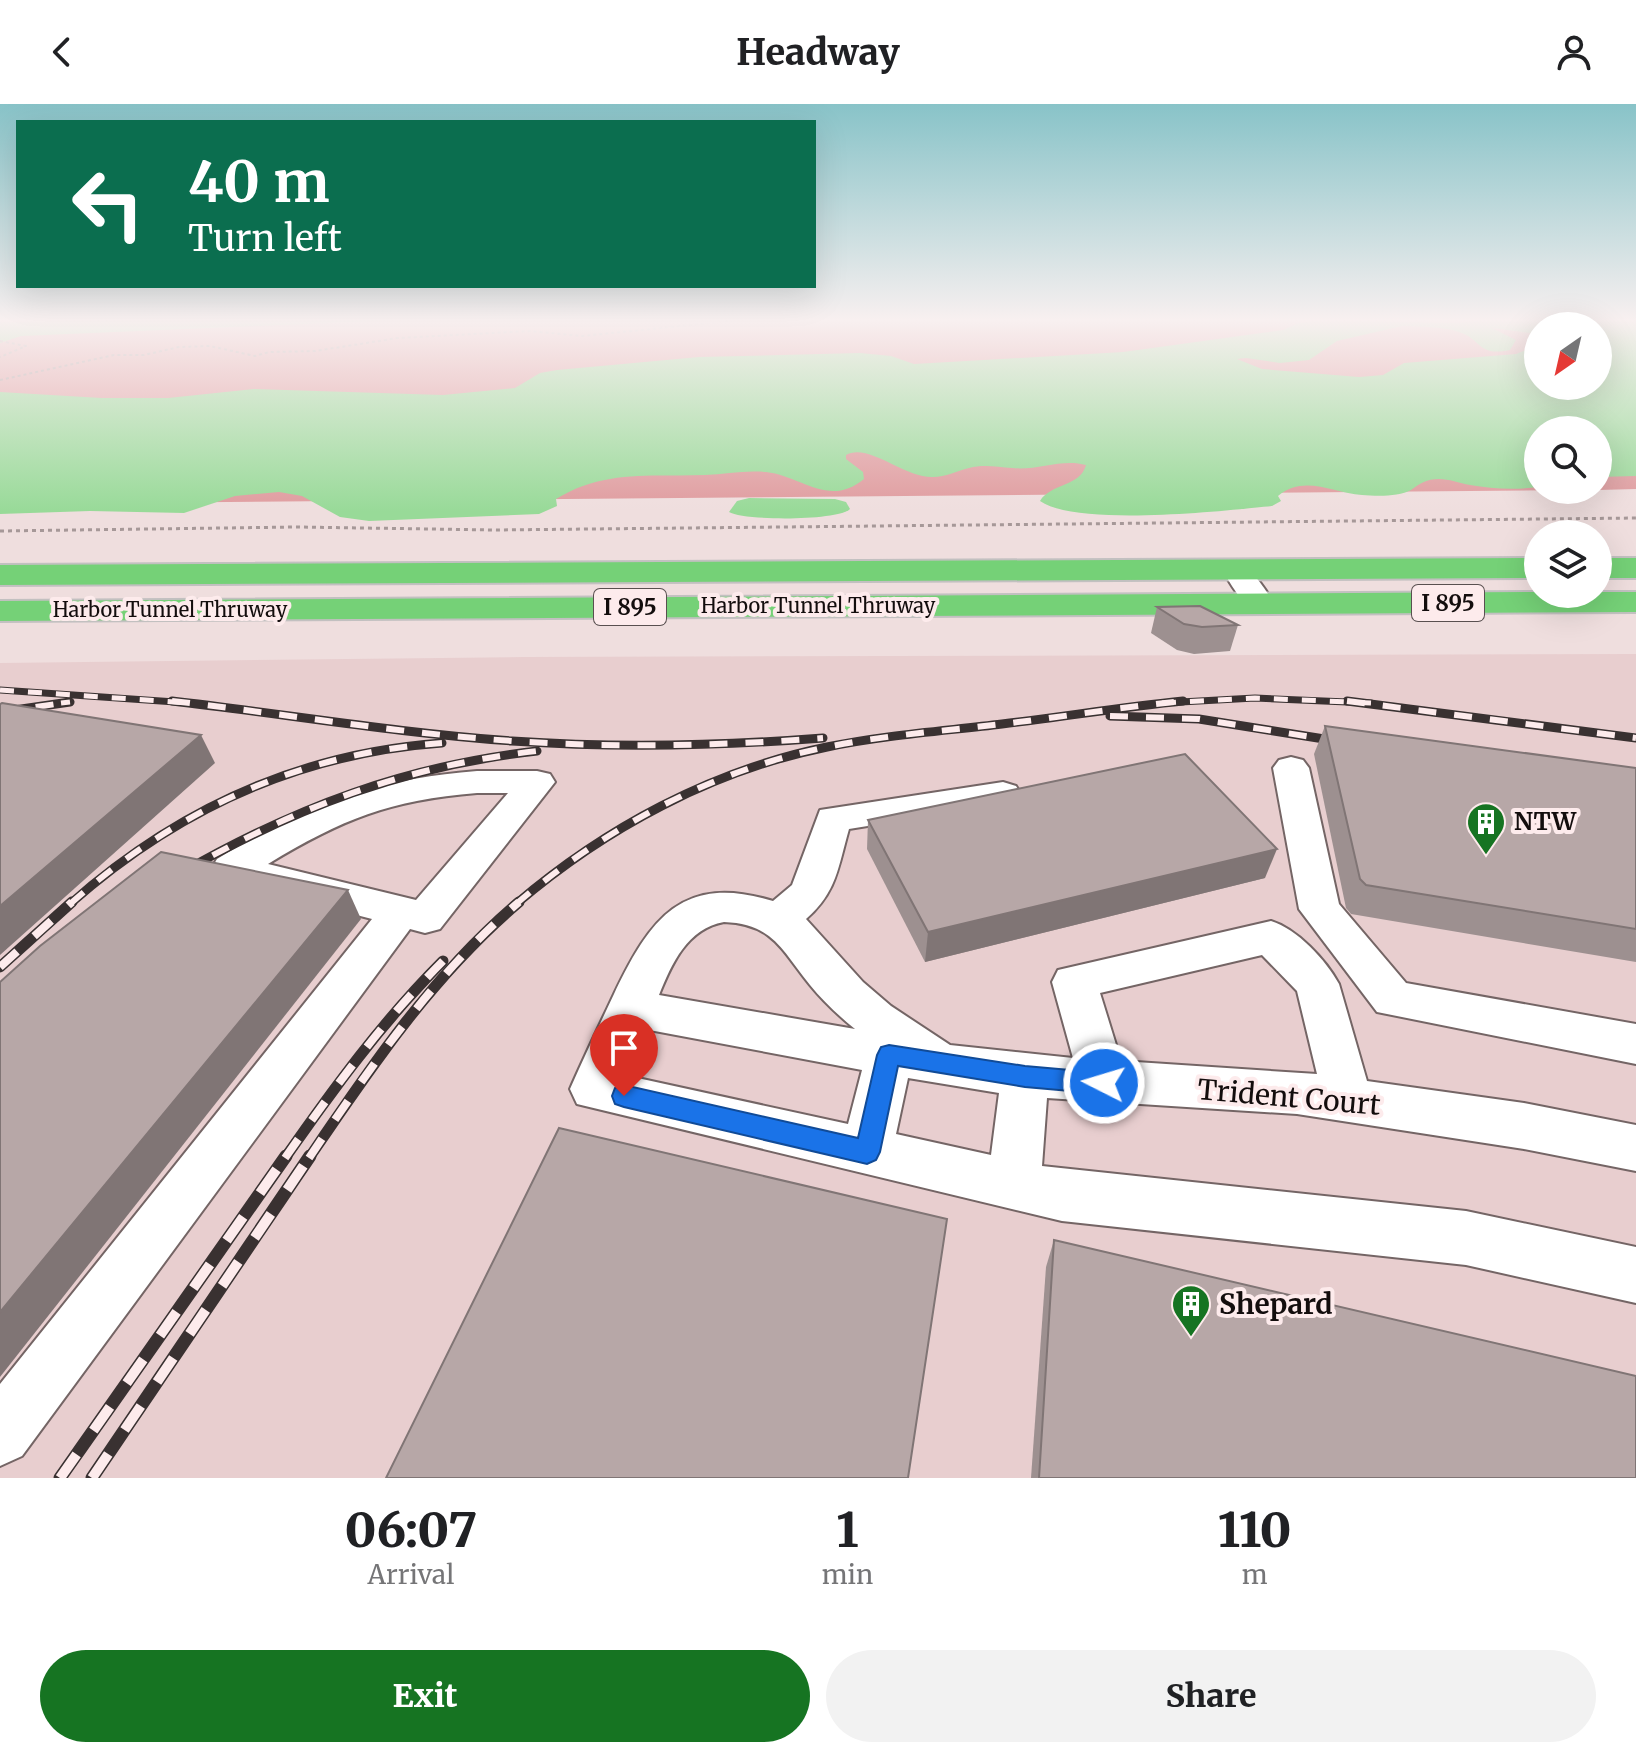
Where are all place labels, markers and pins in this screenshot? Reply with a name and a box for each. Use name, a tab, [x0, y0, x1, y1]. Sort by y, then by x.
building icon: NTW	[1465, 801, 1507, 856]
place label: NTW	[1514, 806, 1577, 837]
pin	[590, 1014, 658, 1096]
building icon: Shepard	[1170, 1283, 1212, 1338]
place label: Shepard	[1219, 1286, 1333, 1322]

